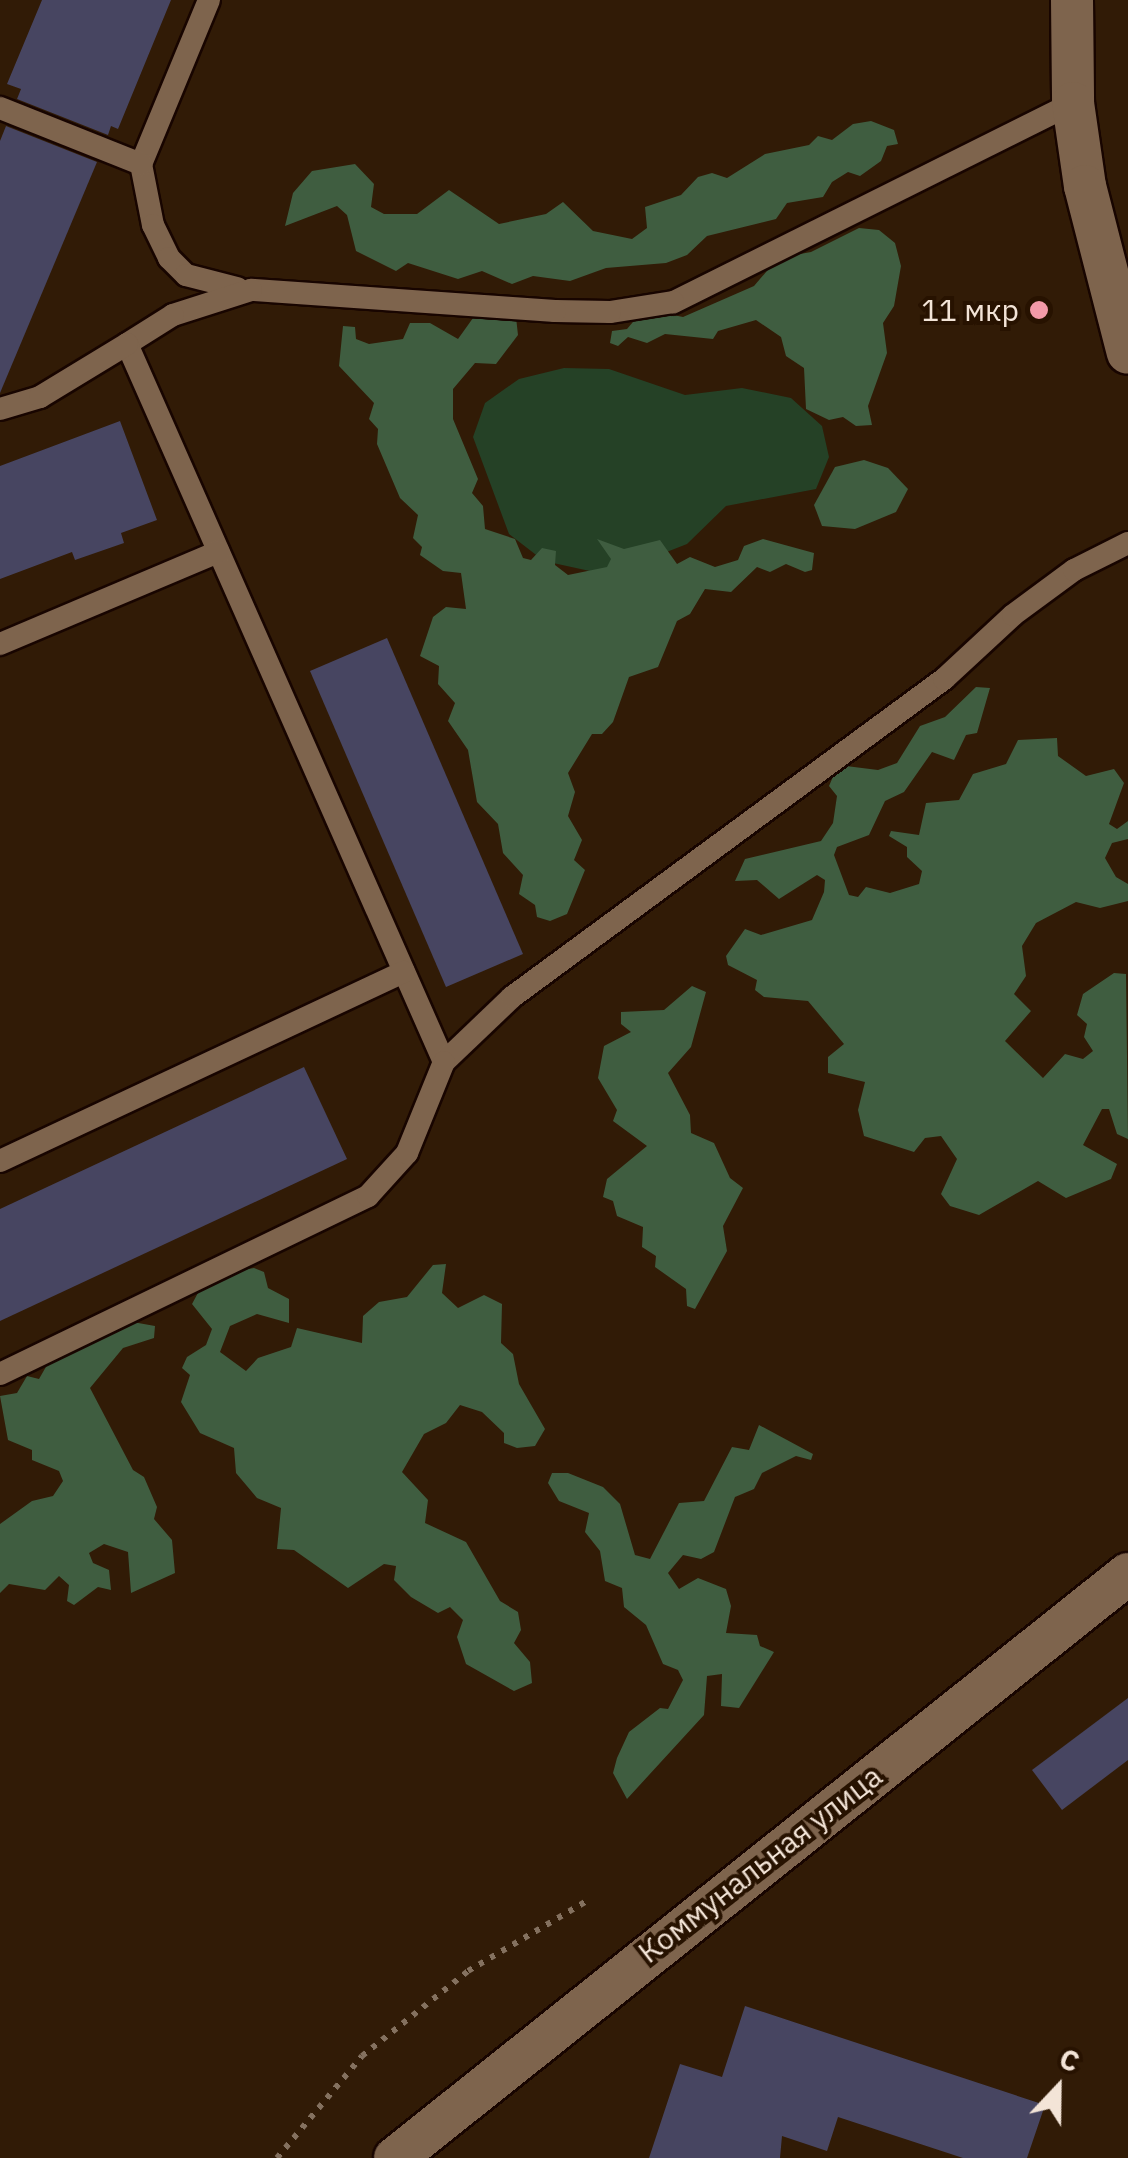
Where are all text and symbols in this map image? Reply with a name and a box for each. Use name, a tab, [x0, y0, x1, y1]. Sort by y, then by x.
place label: 11 мкр	[921, 292, 1019, 328]
marker: 11 мкр	[1028, 299, 1050, 321]
street label: Коммунальная улица	[631, 1758, 889, 1970]
north arrow	[1008, 2038, 1108, 2138]
text: С	[1054, 2039, 1085, 2080]

